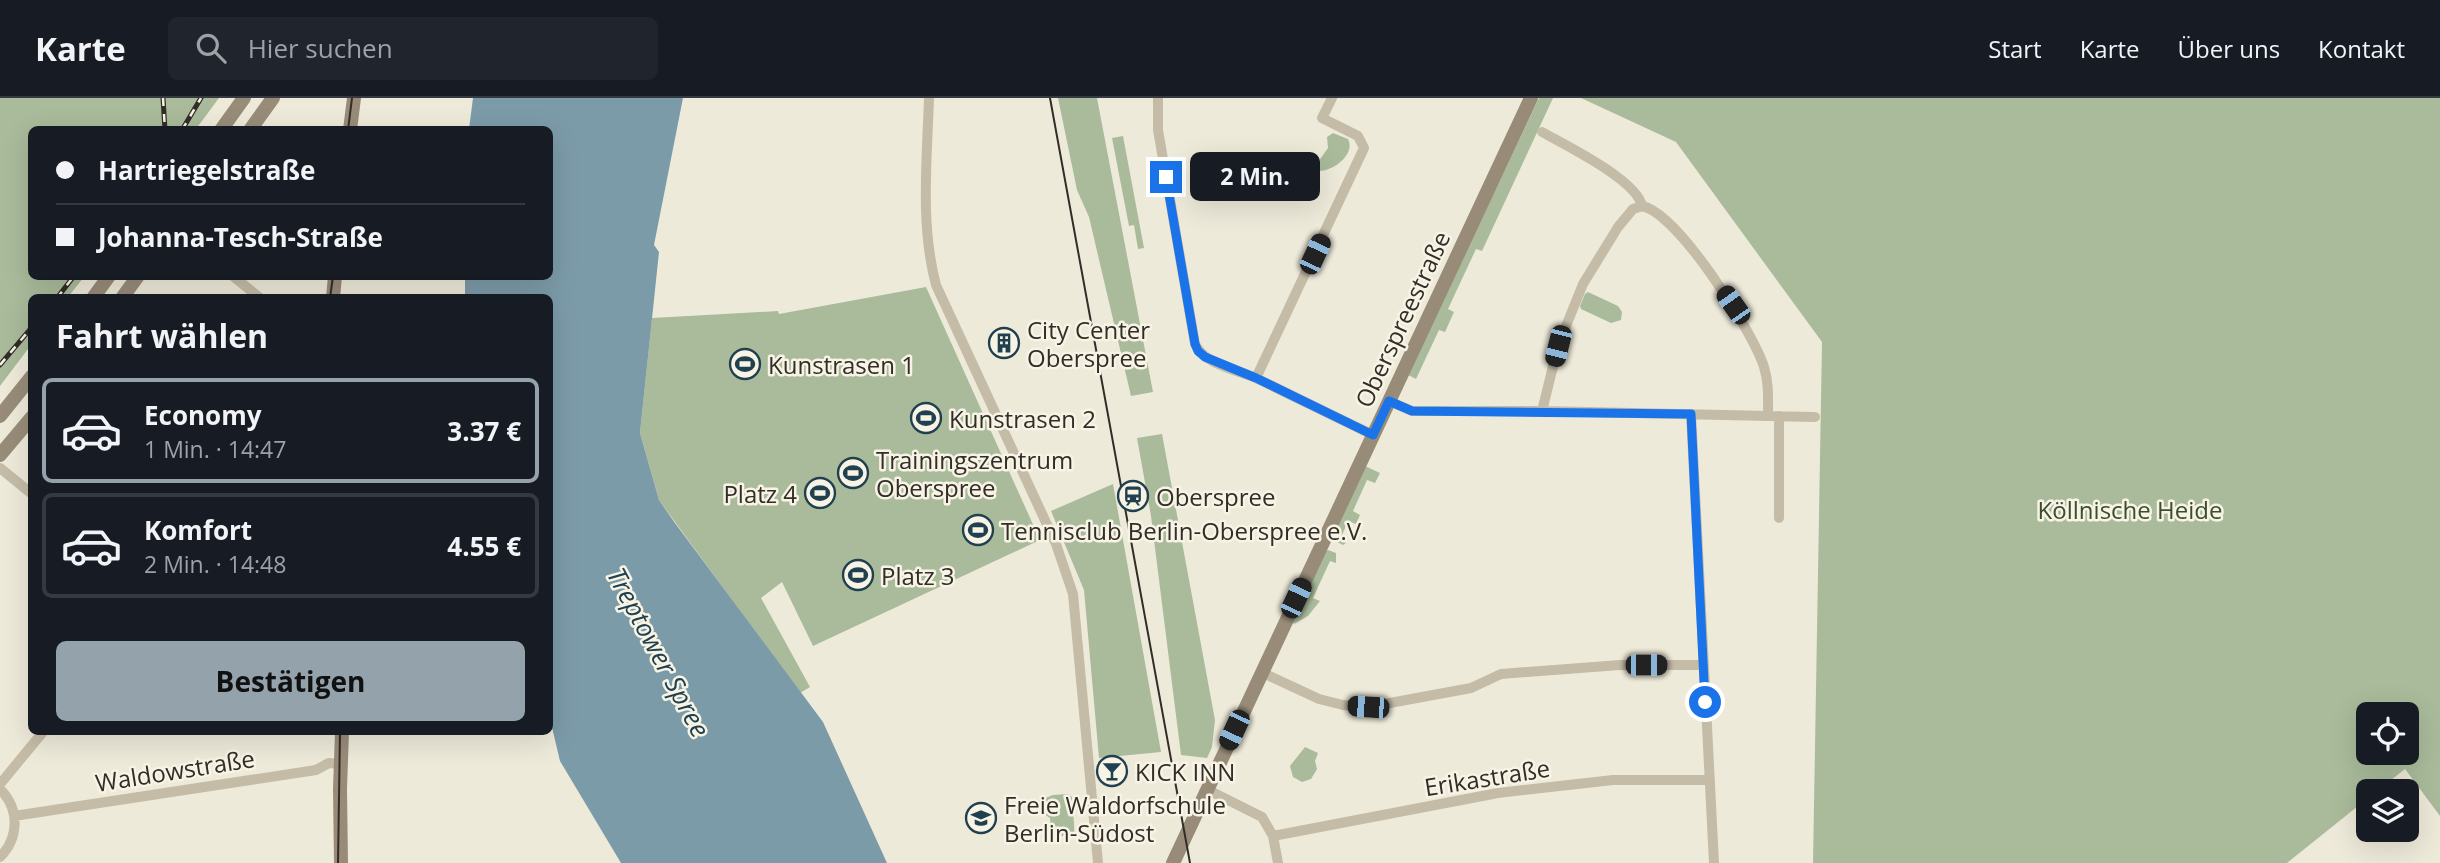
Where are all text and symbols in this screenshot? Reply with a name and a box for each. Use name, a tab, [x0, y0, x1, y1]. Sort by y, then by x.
search box	[168, 17, 658, 80]
text: Karte	[35, 26, 126, 71]
icon: search	[192, 29, 230, 67]
text: Hier suchen	[248, 30, 393, 66]
text: Start	[1988, 32, 2042, 65]
text: Karte	[2080, 32, 2140, 65]
text: Über uns	[2178, 32, 2280, 65]
text: Kontakt	[2318, 32, 2405, 65]
text: Hartriegelstraße	[98, 152, 315, 188]
callout: 2 Min.	[1190, 153, 1320, 202]
text: 2 Min.	[1220, 160, 1290, 192]
route end	[1150, 161, 1182, 193]
text: Johanna-Tesch-Straße	[98, 219, 383, 255]
street label: Oberspreestraße	[1347, 225, 1457, 413]
car	[1297, 231, 1334, 277]
car	[1713, 282, 1754, 328]
place label: City Center Oberspree	[1027, 313, 1150, 374]
text: Fahrt wählen	[56, 314, 268, 357]
car	[1543, 323, 1574, 369]
building icon: City Center Oberspree	[987, 326, 1021, 360]
sports icon: Kunstrasen 1	[728, 347, 762, 381]
place label: Kunstrasen 1	[768, 348, 915, 381]
text: Economy	[144, 397, 262, 433]
icon: car	[60, 399, 123, 462]
sports icon: Kunstrasen 2	[909, 401, 943, 435]
place label: Kunstrasen 2	[949, 402, 1096, 435]
text: 3.37 €	[447, 413, 521, 449]
text: 1 Min. · 14:47	[144, 433, 286, 465]
place label: Trainingszentrum Oberspree	[876, 443, 1073, 504]
sports icon: Trainingszentrum Oberspree	[836, 456, 870, 490]
sports icon: Platz 4	[803, 476, 837, 510]
place label: Platz 4	[723, 477, 797, 510]
station icon: Oberspree	[1116, 479, 1150, 513]
place label: Oberspree	[1156, 480, 1276, 513]
park label: Köllnische Heide	[2038, 493, 2222, 526]
text: Komfort	[144, 512, 252, 548]
sports icon: Tennisclub Berlin-Oberspree e.V.	[961, 513, 995, 547]
icon: car	[60, 514, 123, 577]
place label: Tennisclub Berlin-Oberspree e.V.	[1001, 514, 1367, 547]
text: 4.55 €	[447, 528, 521, 564]
text: 2 Min. · 14:48	[144, 548, 286, 580]
sports icon: Platz 3	[841, 558, 875, 592]
place label: Platz 3	[881, 559, 955, 592]
water label: Treptower Spree	[599, 561, 719, 743]
car	[1278, 575, 1315, 621]
button: Bestätigen	[56, 641, 525, 721]
car	[1626, 655, 1668, 676]
route start	[1689, 686, 1721, 718]
car	[1347, 695, 1390, 719]
map controls	[2356, 702, 2419, 842]
button: locate	[2356, 702, 2419, 765]
car	[1216, 707, 1253, 753]
street label: Waldowstraße	[93, 741, 257, 799]
street label: Erikastraße	[1422, 751, 1552, 803]
bar icon: KICK INN	[1095, 754, 1129, 788]
place label: KICK INN	[1135, 755, 1235, 788]
button: layers	[2356, 779, 2419, 842]
place label: Freie Waldorfschule Berlin-Südost	[1004, 788, 1226, 849]
school or university icon: Freie Waldorfschule Berlin-Südost	[964, 801, 998, 835]

